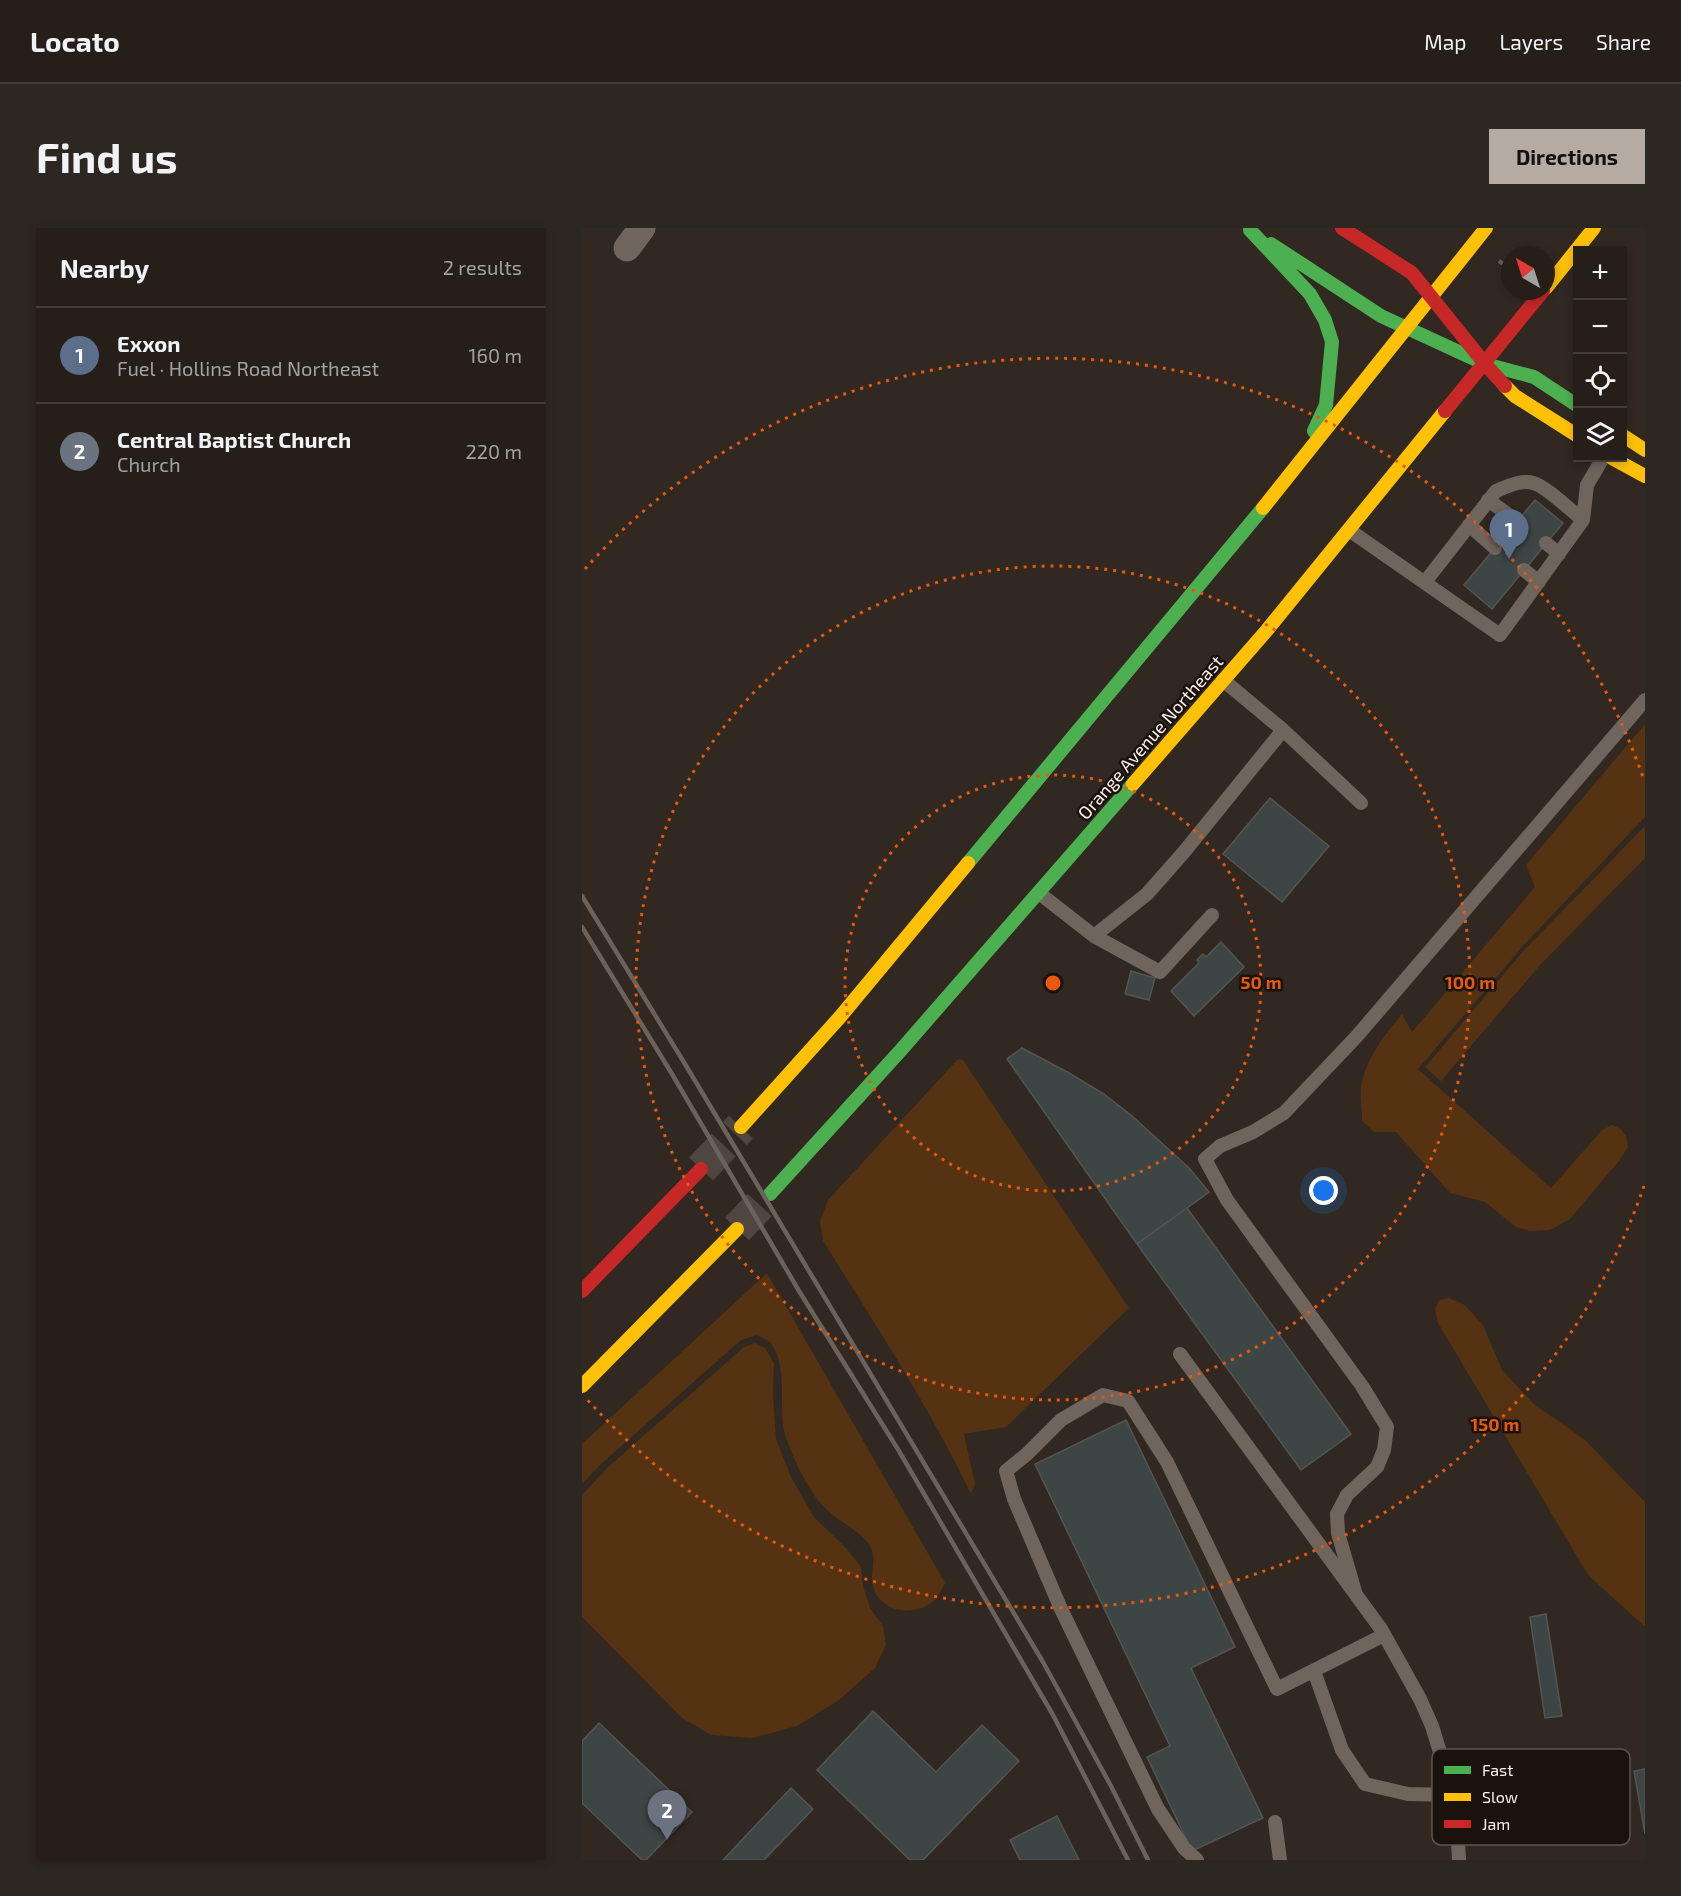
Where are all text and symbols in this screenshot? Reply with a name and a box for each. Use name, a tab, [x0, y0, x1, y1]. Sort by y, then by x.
text: Locato	[30, 24, 120, 58]
text: Map	[1424, 29, 1466, 54]
text: Layers	[1499, 29, 1563, 54]
text: Share	[1596, 29, 1651, 54]
button: Directions	[1489, 129, 1645, 184]
text: Find us	[36, 131, 178, 181]
north arrow	[1501, 246, 1555, 300]
map controls	[1573, 246, 1627, 462]
button: +	[1573, 246, 1627, 300]
text: Nearby	[60, 252, 149, 283]
text: 2 results	[443, 255, 522, 279]
button: −	[1573, 300, 1627, 354]
text: Exxon	[117, 330, 181, 356]
text: 1	[75, 343, 84, 367]
text: 160 m	[469, 343, 522, 367]
button: locate	[1573, 354, 1627, 408]
text: Fuel · Hollins Road Northeast	[117, 356, 379, 380]
button: layers	[1573, 408, 1627, 462]
text: Central Baptist Church	[117, 426, 351, 452]
text: 2	[74, 439, 85, 463]
text: 220 m	[465, 439, 522, 463]
text: Church	[117, 452, 181, 476]
pin: 1	[1490, 510, 1528, 559]
street label: Orange Avenue Northeast	[1073, 650, 1227, 824]
text: 50 m	[1240, 971, 1282, 993]
text: 100 m	[1445, 971, 1495, 993]
centre of rings	[1043, 973, 1063, 993]
your location	[1309, 1176, 1338, 1205]
text: 150 m	[1471, 1413, 1519, 1435]
legend	[1432, 1749, 1630, 1845]
text: Fast	[1482, 1760, 1513, 1779]
text: Slow	[1482, 1787, 1518, 1806]
pin: 2	[648, 1790, 686, 1840]
text: Jam	[1482, 1814, 1510, 1833]

